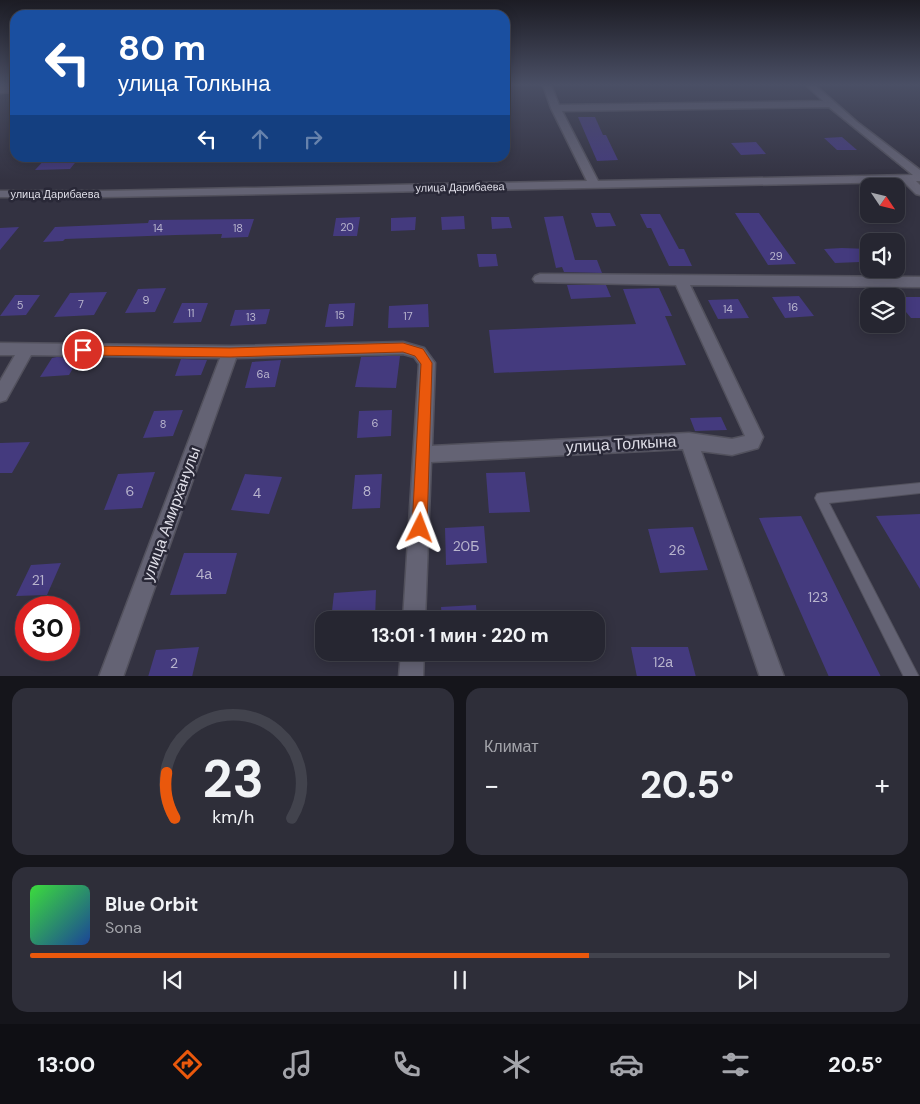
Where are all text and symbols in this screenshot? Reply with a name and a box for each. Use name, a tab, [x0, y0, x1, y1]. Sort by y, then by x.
text: 80 m	[118, 25, 206, 71]
icon: left	[35, 30, 100, 95]
text: улица Толкына	[118, 69, 270, 98]
icon: left	[193, 125, 221, 153]
icon: ahead	[246, 125, 274, 153]
icon: right	[299, 125, 327, 153]
north arrow	[860, 178, 905, 222]
map controls	[860, 178, 905, 333]
street label: улица Дарибаева	[415, 179, 506, 195]
street label: улица Дарибаева	[10, 187, 100, 201]
house number: 20	[340, 220, 354, 234]
house number: 14	[153, 221, 163, 235]
house number: 18	[233, 221, 243, 235]
button: sound	[860, 233, 905, 278]
house number: 29	[769, 249, 783, 263]
button: layers	[860, 288, 905, 333]
house number: 9	[143, 293, 150, 307]
house number: 7	[78, 297, 84, 311]
house number: 5	[17, 298, 24, 312]
house number: 16	[788, 300, 798, 314]
house number: 14	[723, 302, 733, 316]
house number: 11	[188, 306, 194, 320]
house number: 15	[335, 308, 345, 322]
house number: 17	[403, 309, 413, 323]
house number: 13	[246, 310, 256, 324]
pin	[62, 329, 104, 371]
icon: arrive	[69, 336, 97, 364]
house number: 6а	[256, 367, 270, 381]
house number: 6	[372, 416, 379, 430]
house number: 8	[160, 417, 166, 431]
street label: улица Толкына	[565, 431, 677, 457]
street label: улица Амирханулы	[137, 444, 205, 584]
house number: 6	[126, 482, 134, 500]
house number: 8	[363, 482, 371, 500]
house number: 4	[253, 484, 262, 502]
position arrow	[393, 501, 445, 553]
house number: 20Б	[453, 537, 479, 555]
house number: 26	[669, 541, 685, 559]
house number: 4а	[196, 565, 212, 583]
house number: 21	[32, 571, 44, 589]
house number: 123	[808, 588, 828, 606]
speed limit sign: 30	[15, 596, 80, 661]
text: 13:01 · 1 мин · 220 m	[371, 623, 549, 648]
house number: 12а	[653, 653, 673, 671]
house number: 2	[170, 654, 178, 672]
text: Климат	[484, 736, 538, 757]
text: 23	[202, 745, 264, 813]
text: 20.5°	[640, 760, 734, 810]
text: −	[484, 767, 499, 804]
text: +	[875, 767, 890, 804]
text: km/h	[212, 805, 254, 829]
text: Blue Orbit	[105, 892, 198, 917]
text: Sona	[105, 917, 142, 938]
icon: previous	[159, 966, 187, 994]
icon: pause	[446, 966, 474, 994]
icon: next	[733, 966, 761, 994]
icon: directions	[170, 1047, 205, 1082]
icon: music	[280, 1047, 315, 1082]
icon: phone	[389, 1047, 424, 1082]
icon: climate	[499, 1047, 534, 1082]
icon: car	[609, 1047, 644, 1082]
icon: filters	[718, 1047, 753, 1082]
text: 13:00	[37, 1050, 95, 1079]
text: 20.5°	[828, 1050, 883, 1079]

